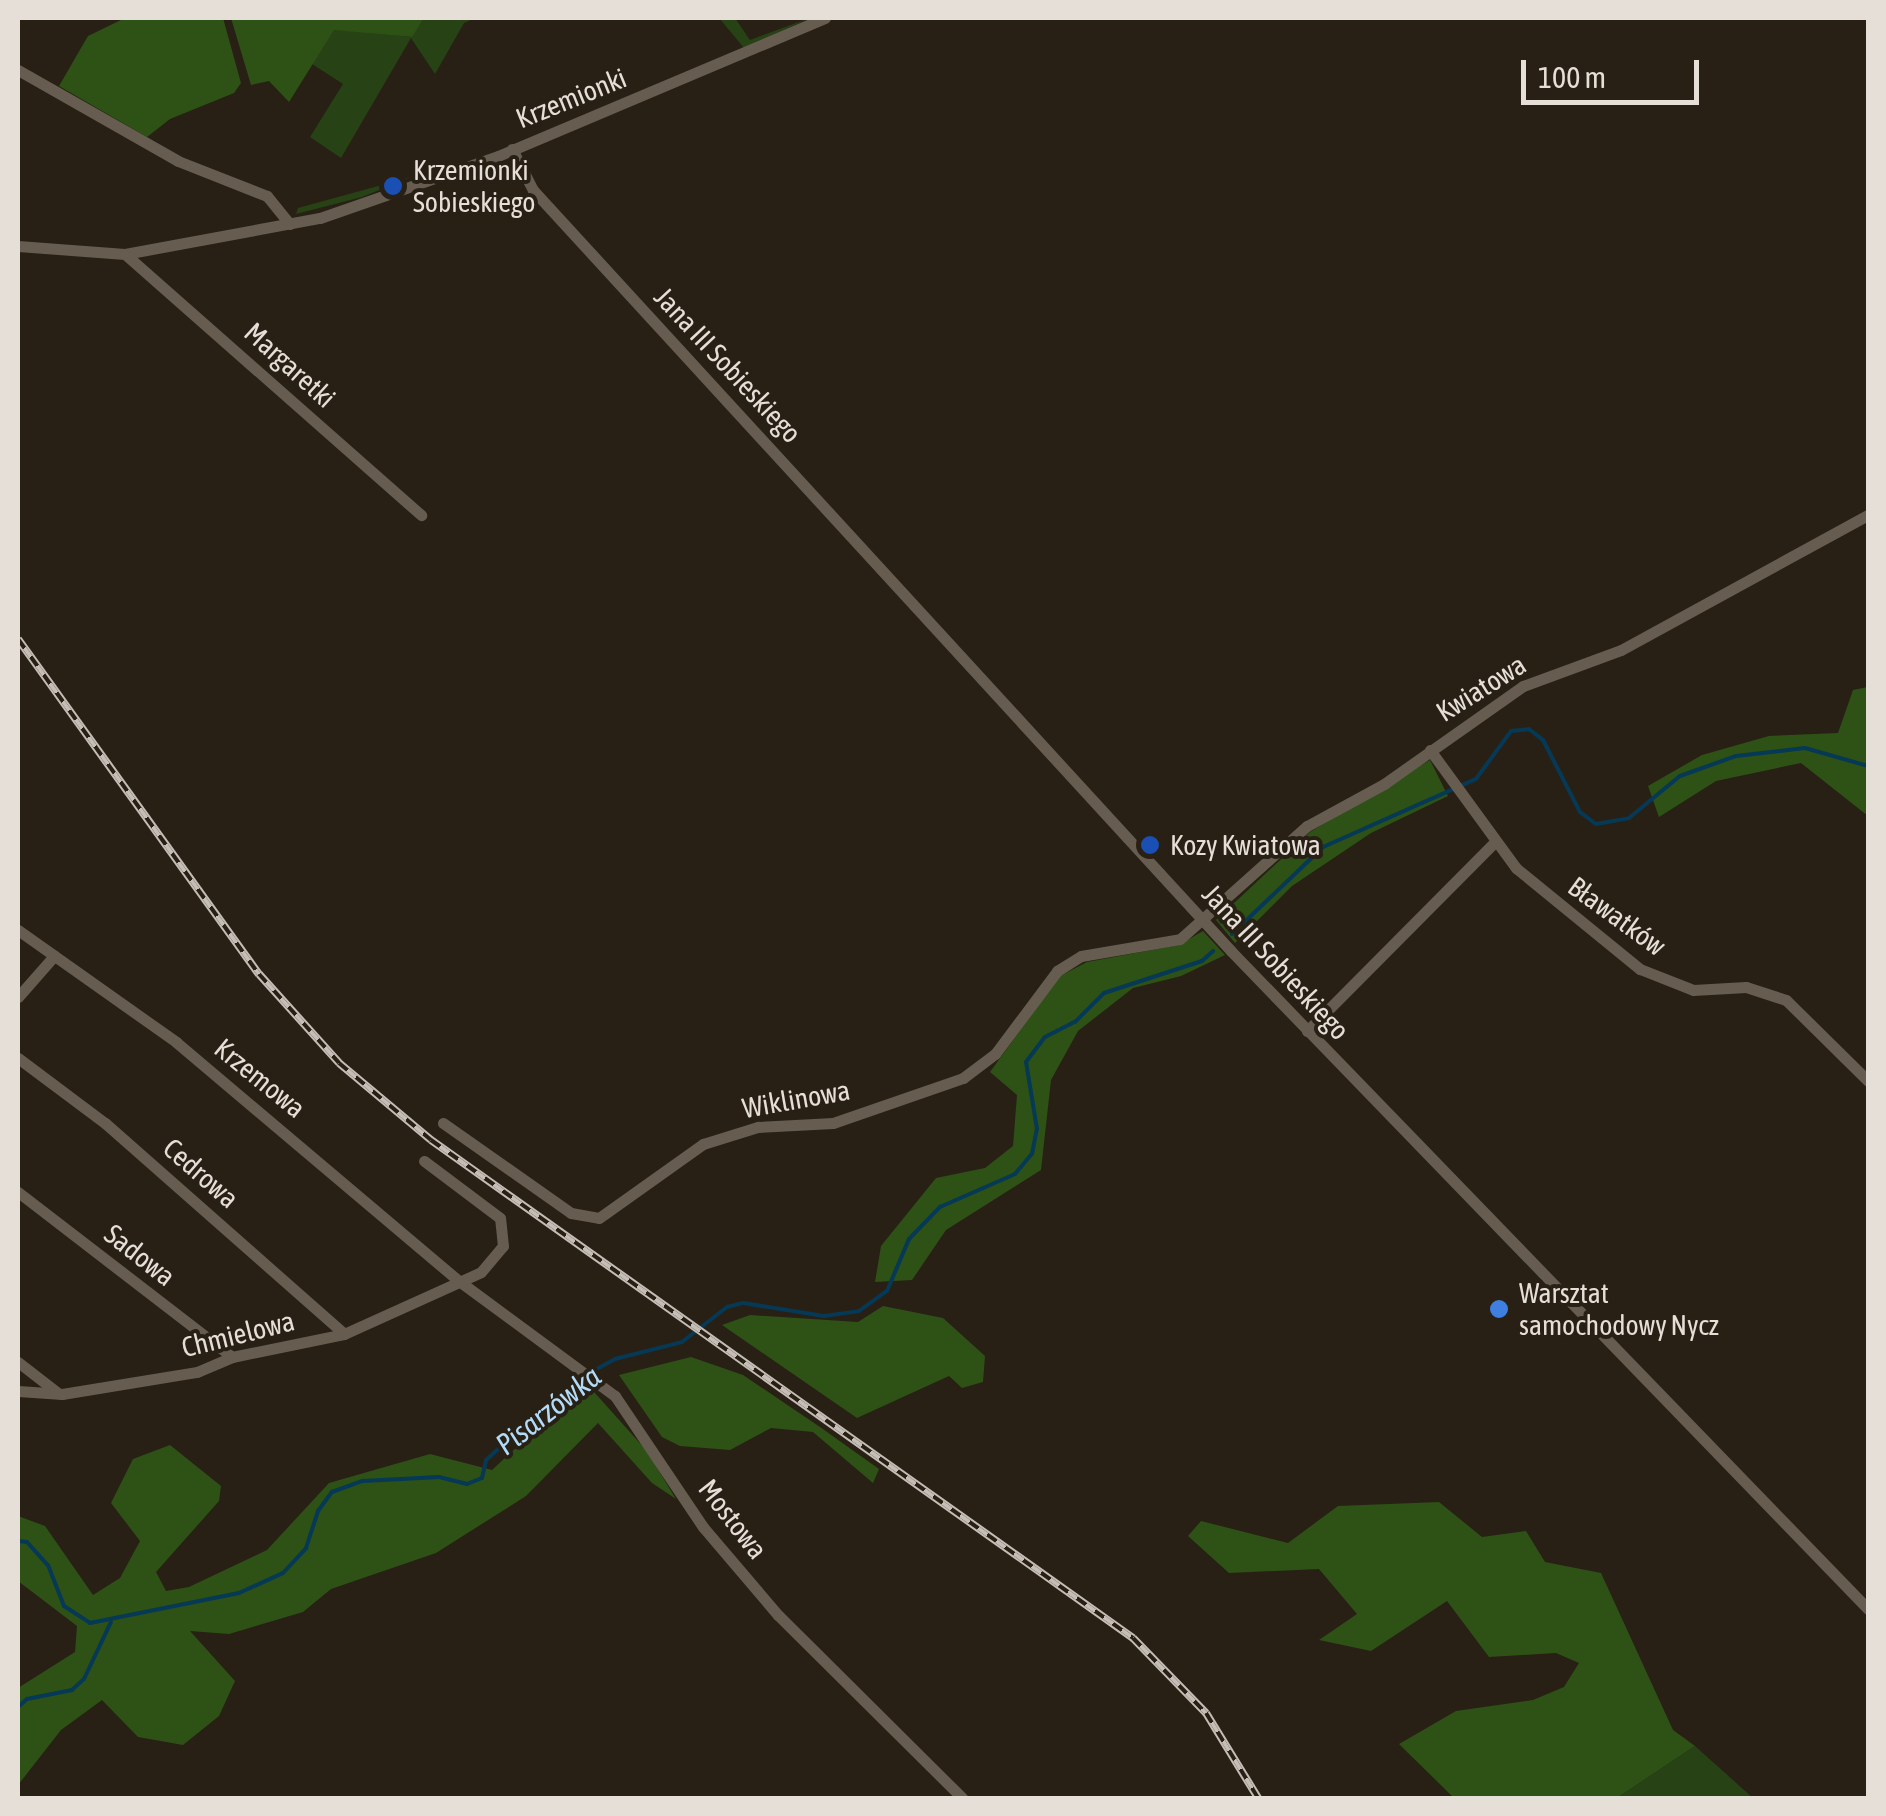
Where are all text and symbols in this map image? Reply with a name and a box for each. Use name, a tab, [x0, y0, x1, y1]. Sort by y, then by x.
scale bar	[1526, 40, 1704, 102]
text: 100 m	[1538, 60, 1606, 94]
street label: Krzemionki	[511, 61, 631, 135]
place label: Krzemionki Sobieskiego	[413, 153, 535, 219]
marker: Krzemionki Sobieskiego	[382, 175, 404, 197]
street label: Jana III Sobieskiego	[647, 280, 809, 450]
street label: Margaretki	[238, 315, 342, 415]
street label: Kwiatowa	[1430, 647, 1532, 729]
place label: Kozy Kwiatowa	[1170, 828, 1321, 862]
marker: Kozy Kwiatowa	[1139, 834, 1161, 856]
street label: Bławatków	[1562, 869, 1672, 963]
street label: Jana III Sobieskiego	[1195, 877, 1357, 1047]
street label: Krzemowa	[208, 1031, 312, 1125]
street label: Wiklinowa	[739, 1073, 853, 1125]
street label: Cedrowa	[156, 1131, 246, 1215]
street label: Sadowa	[98, 1217, 182, 1293]
place label: Warsztat samochodowy Nycz	[1519, 1276, 1719, 1342]
marker: Warsztat samochodowy Nycz	[1488, 1298, 1510, 1320]
street label: Chmielowa	[178, 1304, 298, 1364]
water label: Pisarzówka	[488, 1358, 608, 1462]
street label: Mostowa	[691, 1472, 775, 1566]

